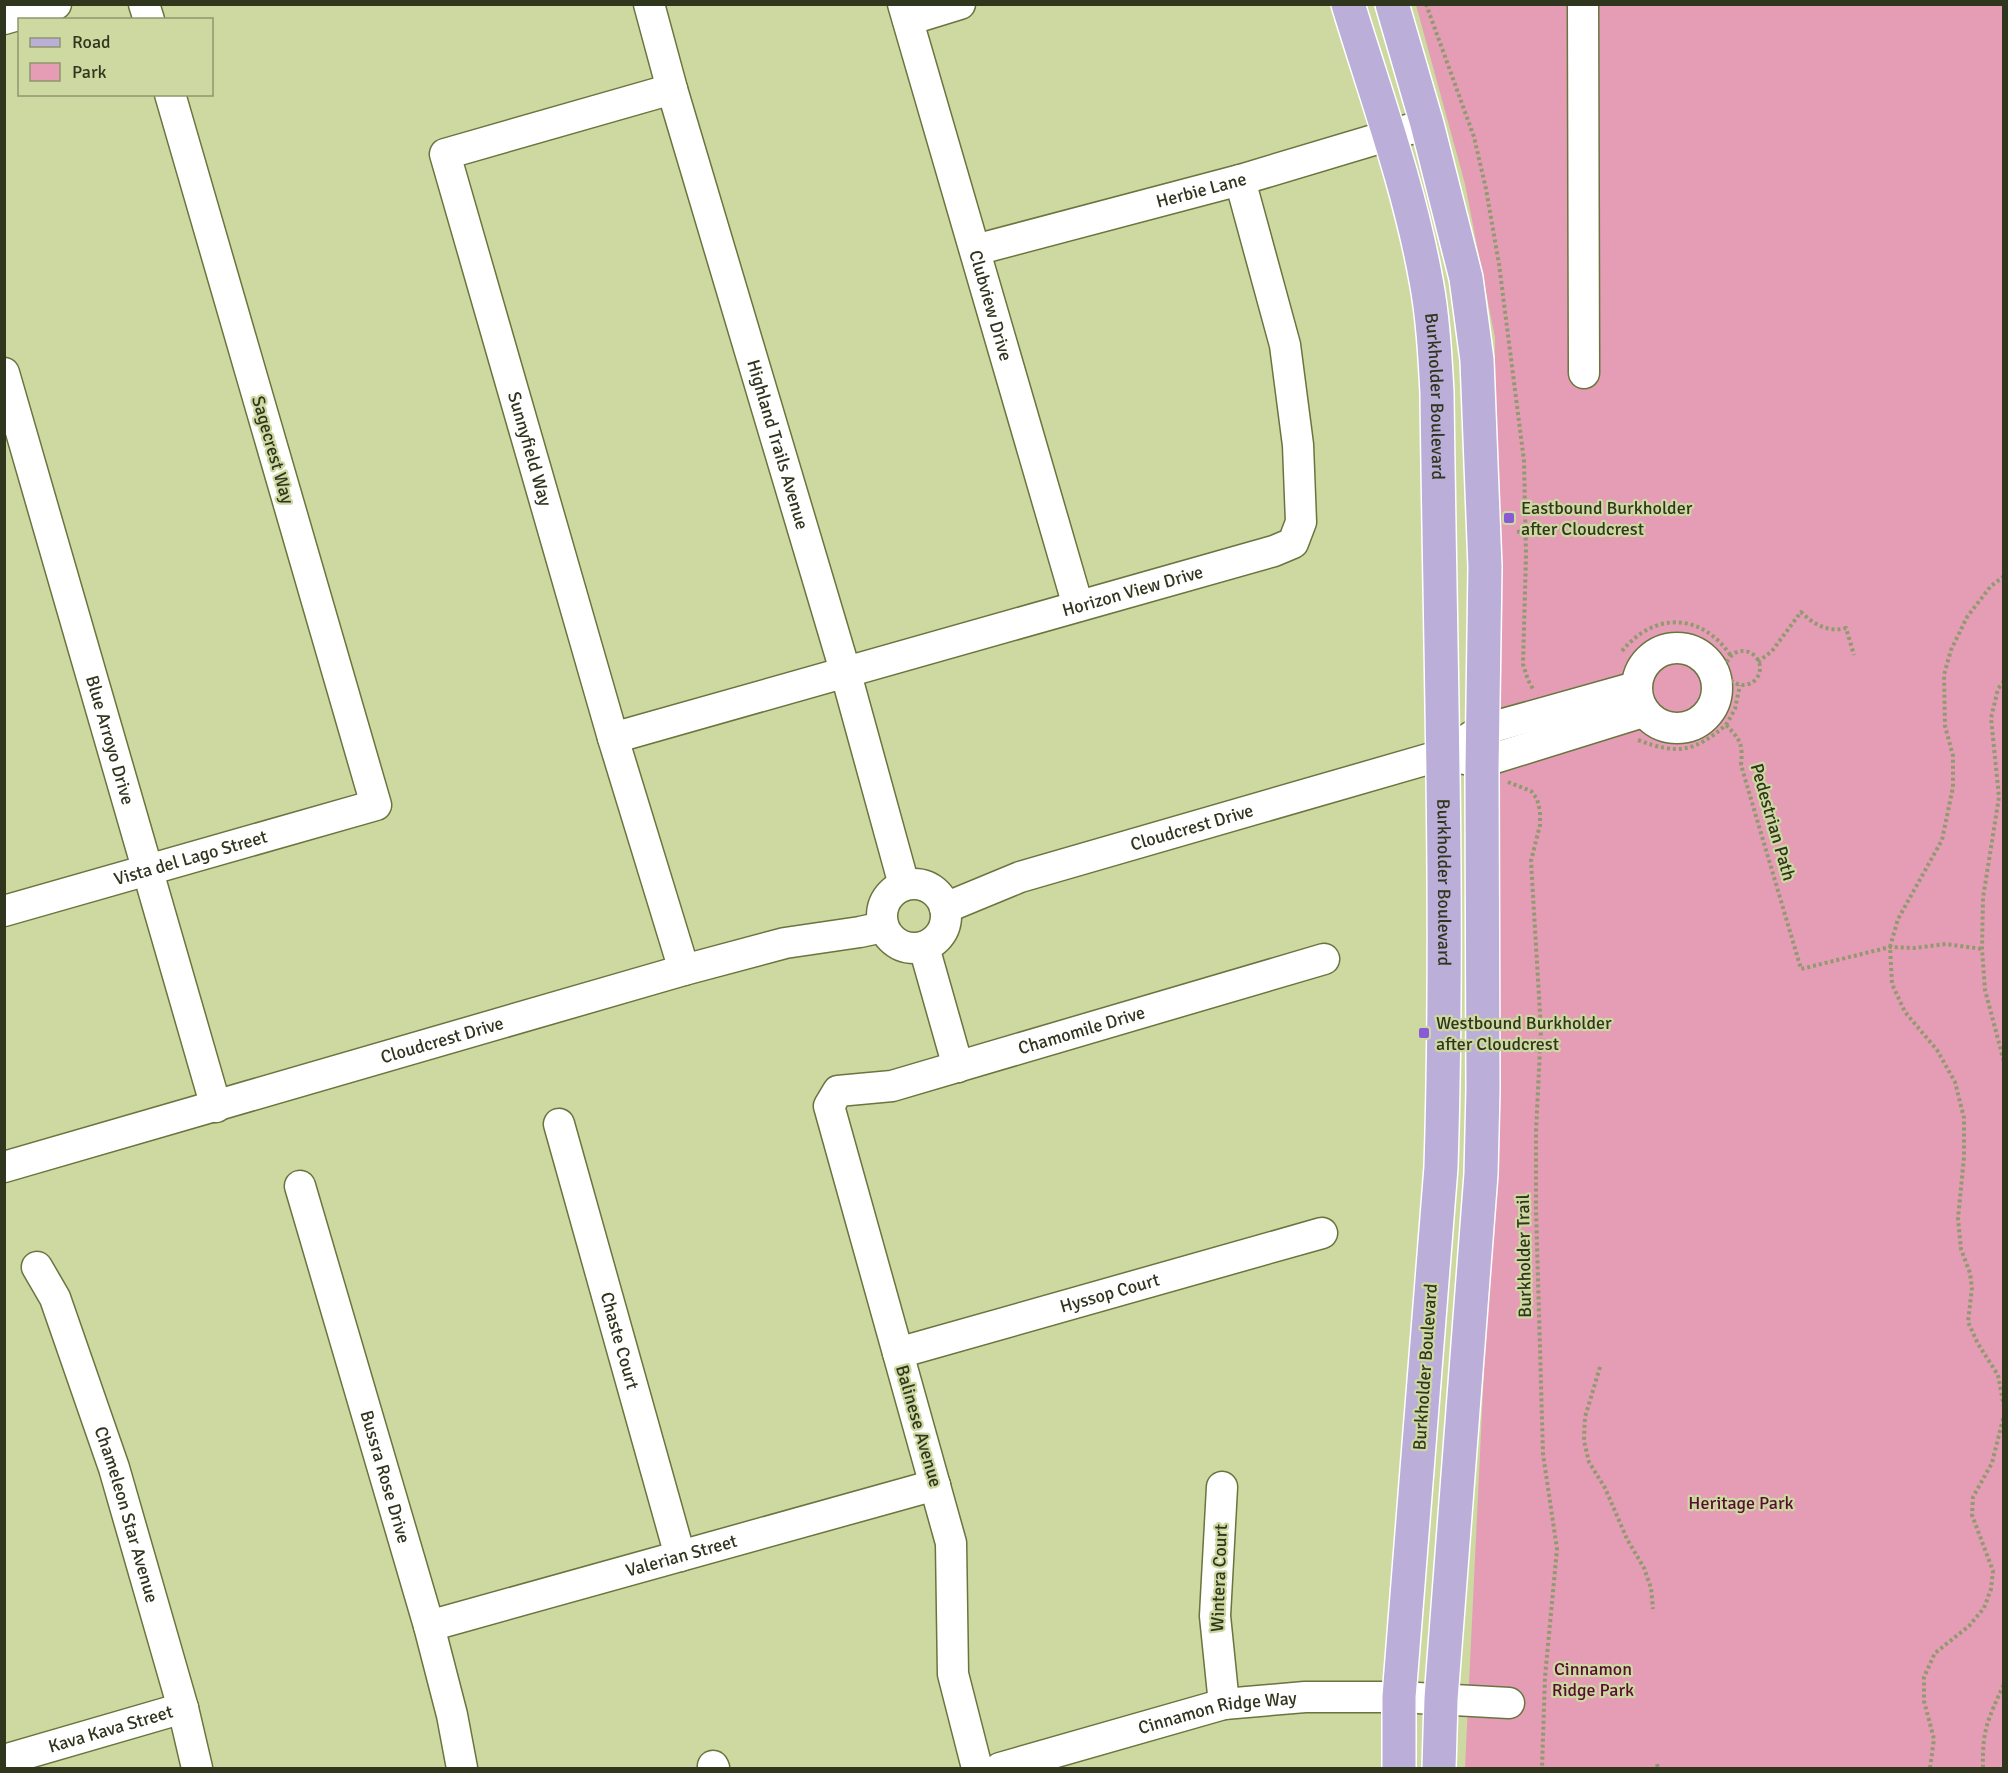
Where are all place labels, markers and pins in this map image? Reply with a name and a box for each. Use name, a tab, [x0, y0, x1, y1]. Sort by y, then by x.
place label: Eastbound Burkholder after Cloudcrest	[1521, 497, 1693, 540]
marker: Eastbound Burkholder after Cloudcrest	[1502, 511, 1516, 525]
place label: Westbound Burkholder after Cloudcrest	[1436, 1012, 1612, 1055]
marker: Westbound Burkholder after Cloudcrest	[1417, 1026, 1431, 1040]

